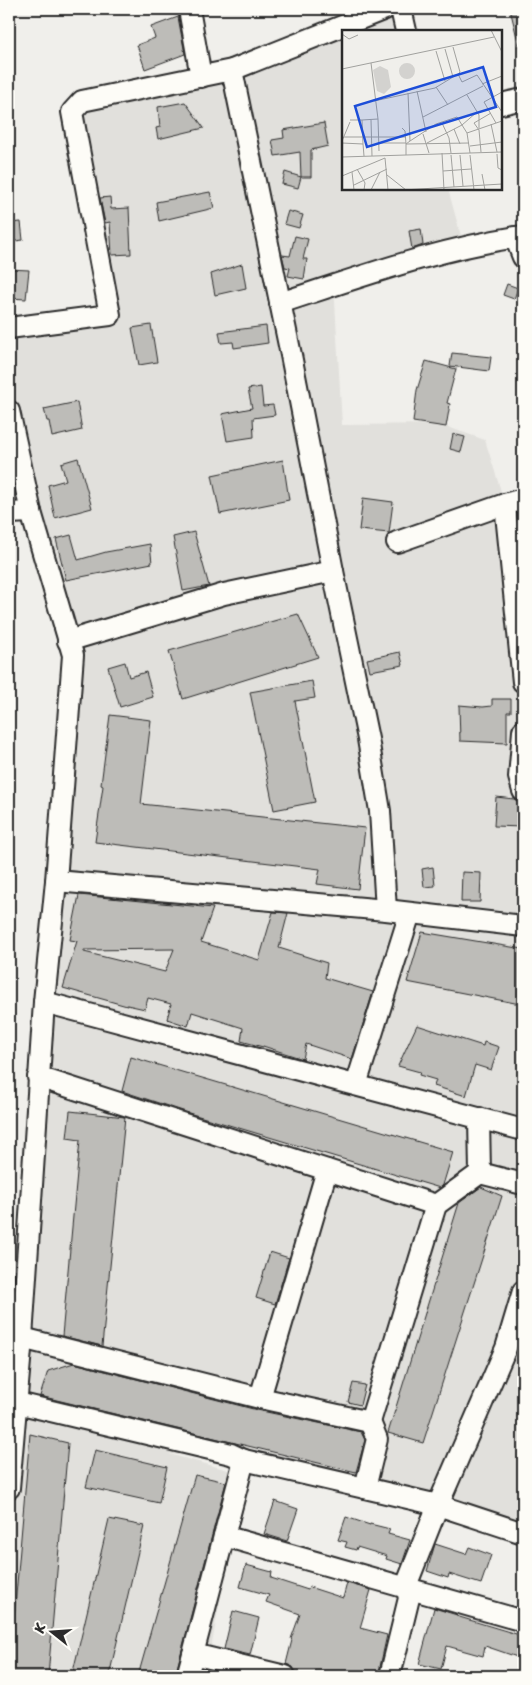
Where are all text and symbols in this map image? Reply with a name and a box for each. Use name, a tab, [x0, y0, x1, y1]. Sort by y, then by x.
inset map	[342, 30, 502, 190]
north arrow	[28, 1608, 78, 1658]
text: K	[27, 1619, 54, 1637]

